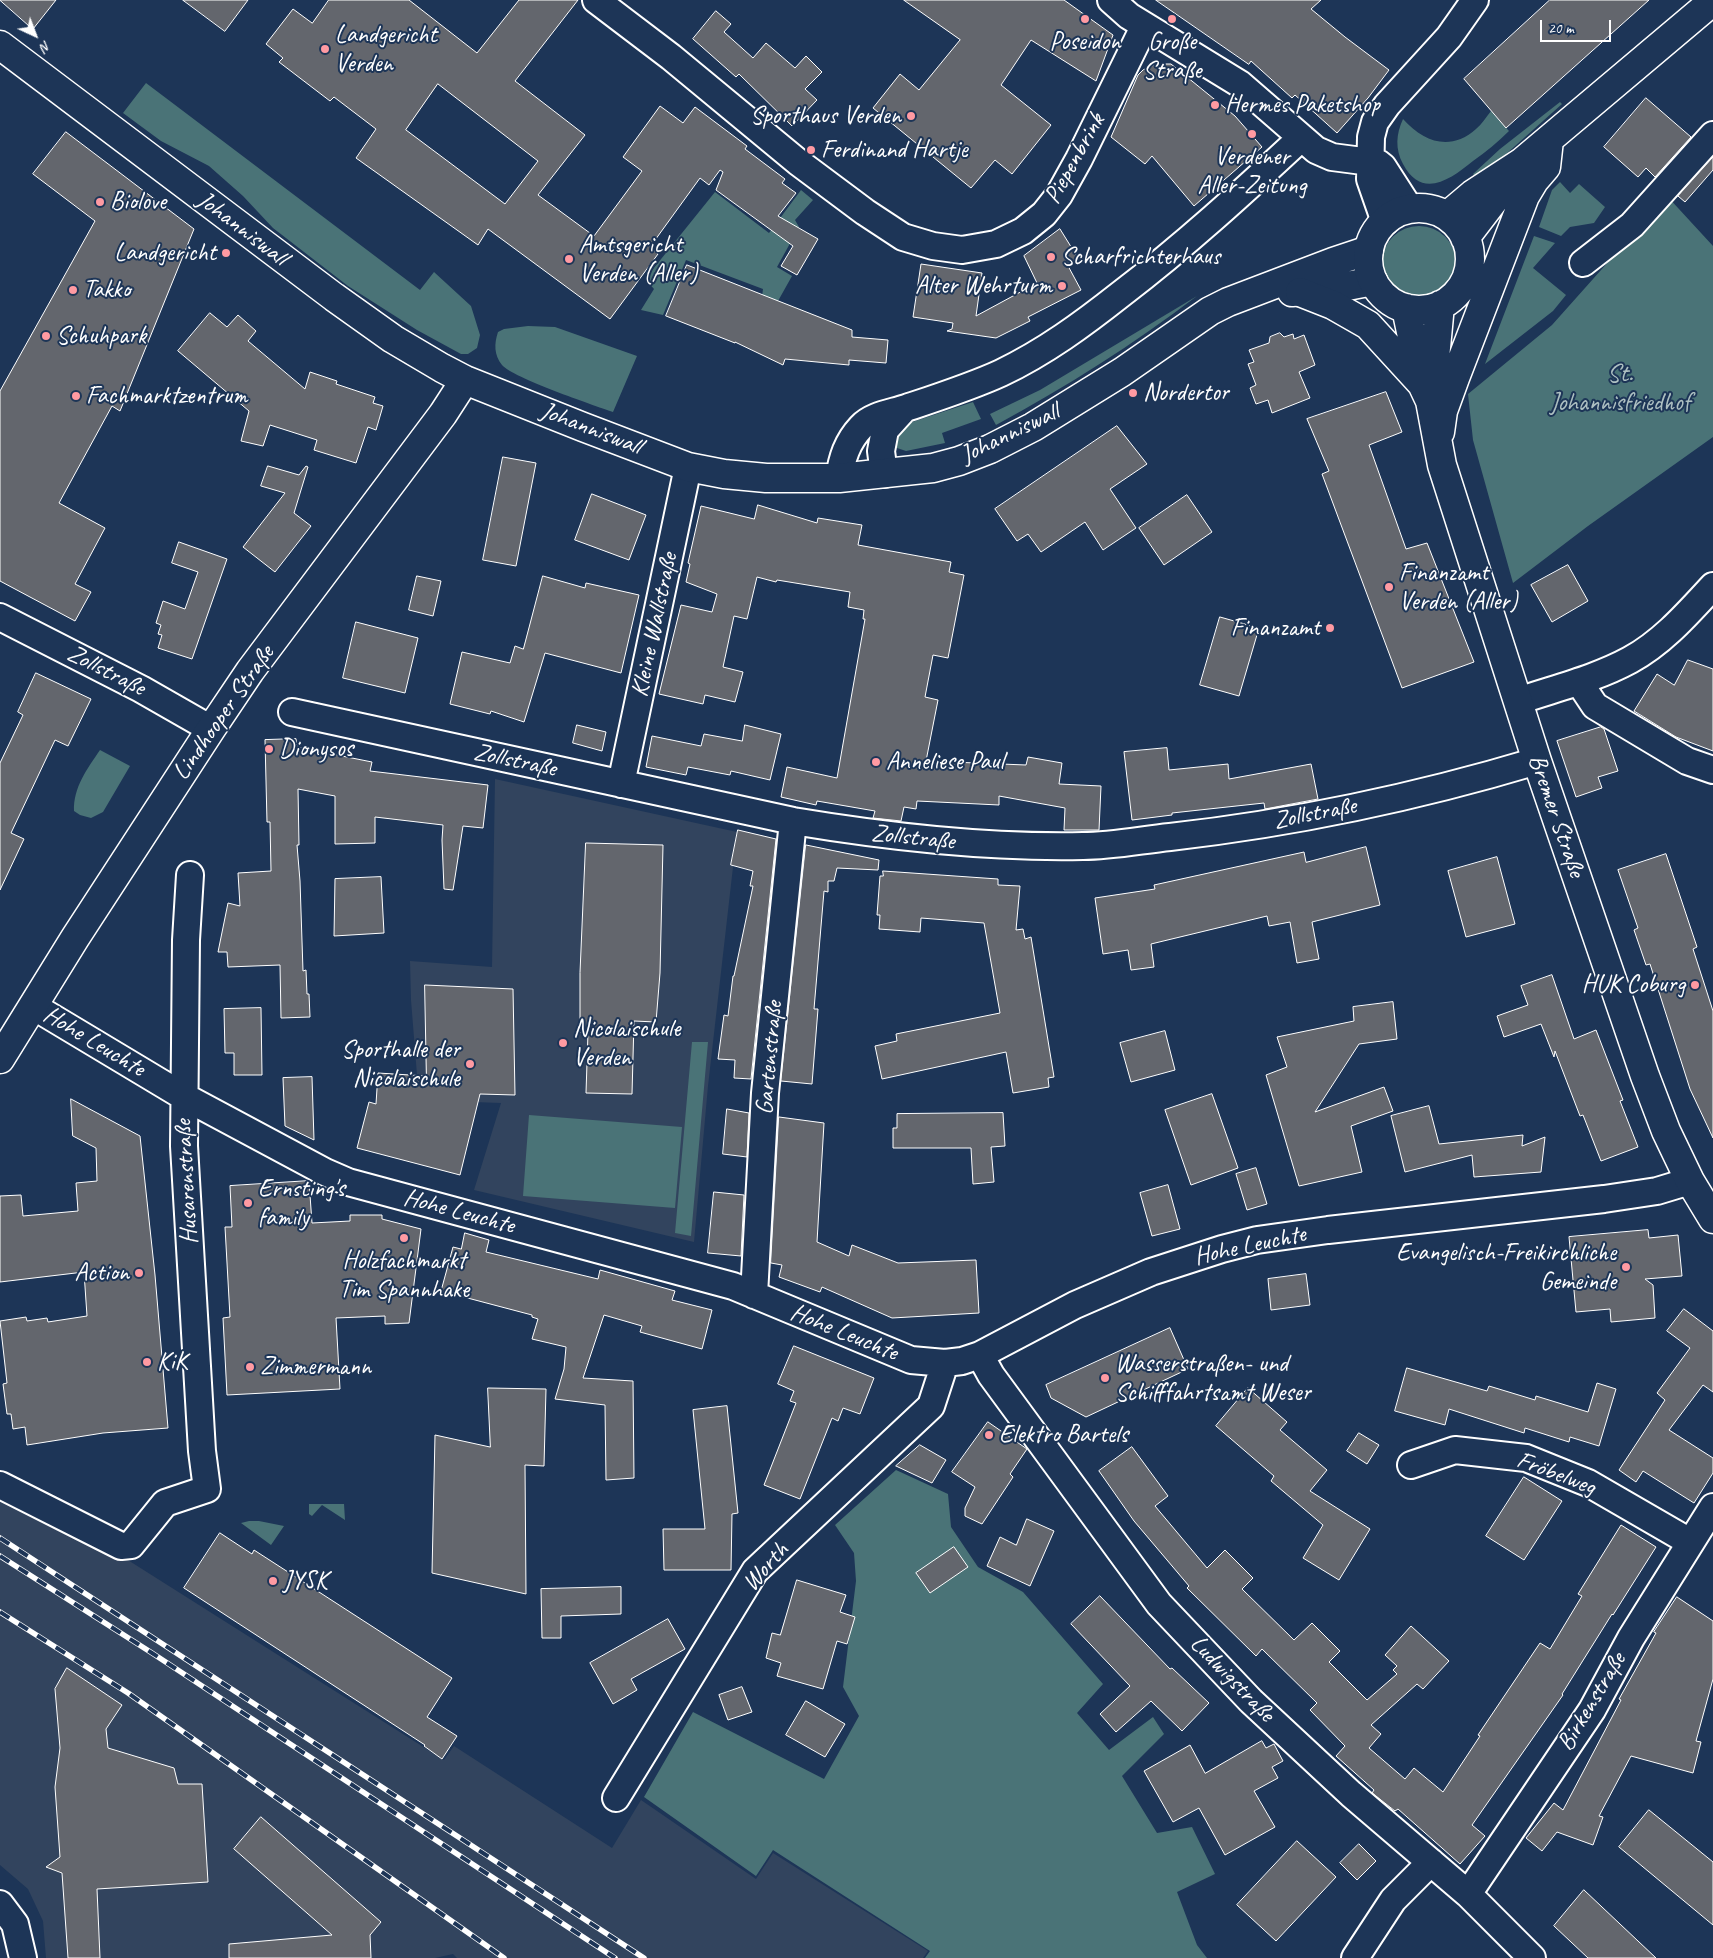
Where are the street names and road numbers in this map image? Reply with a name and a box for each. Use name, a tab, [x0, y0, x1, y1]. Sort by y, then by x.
street label: Piepenbrink	[1038, 109, 1112, 209]
street label: Johanniswall	[191, 185, 293, 273]
street label: Johanniswall	[536, 396, 646, 462]
street label: Johanniswall	[956, 397, 1064, 471]
street label: Kleine Wallstraße	[625, 550, 685, 700]
street label: Zollstraße	[62, 639, 150, 703]
street label: Lindhooper Straße	[167, 640, 281, 786]
street label: Zollstraße	[471, 738, 559, 784]
street label: Bremer Straße	[1521, 751, 1591, 881]
street label: Zollstraße	[1271, 791, 1359, 837]
street label: Zollstraße	[870, 819, 956, 857]
street label: Hohe Leuchte	[38, 1000, 150, 1084]
street label: Gartenstraße	[750, 1000, 790, 1116]
street label: Husarenstraße	[169, 1119, 205, 1245]
street label: Hohe Leuchte	[400, 1183, 518, 1241]
street label: Hohe Leuchte	[1191, 1220, 1309, 1272]
street label: Hohe Leuchte	[786, 1298, 902, 1368]
street label: Fröbelweg	[1512, 1445, 1600, 1503]
street label: Worth	[736, 1536, 796, 1598]
street label: Ludwigstraße	[1183, 1629, 1281, 1729]
street label: Birkenstraße	[1551, 1647, 1633, 1757]

